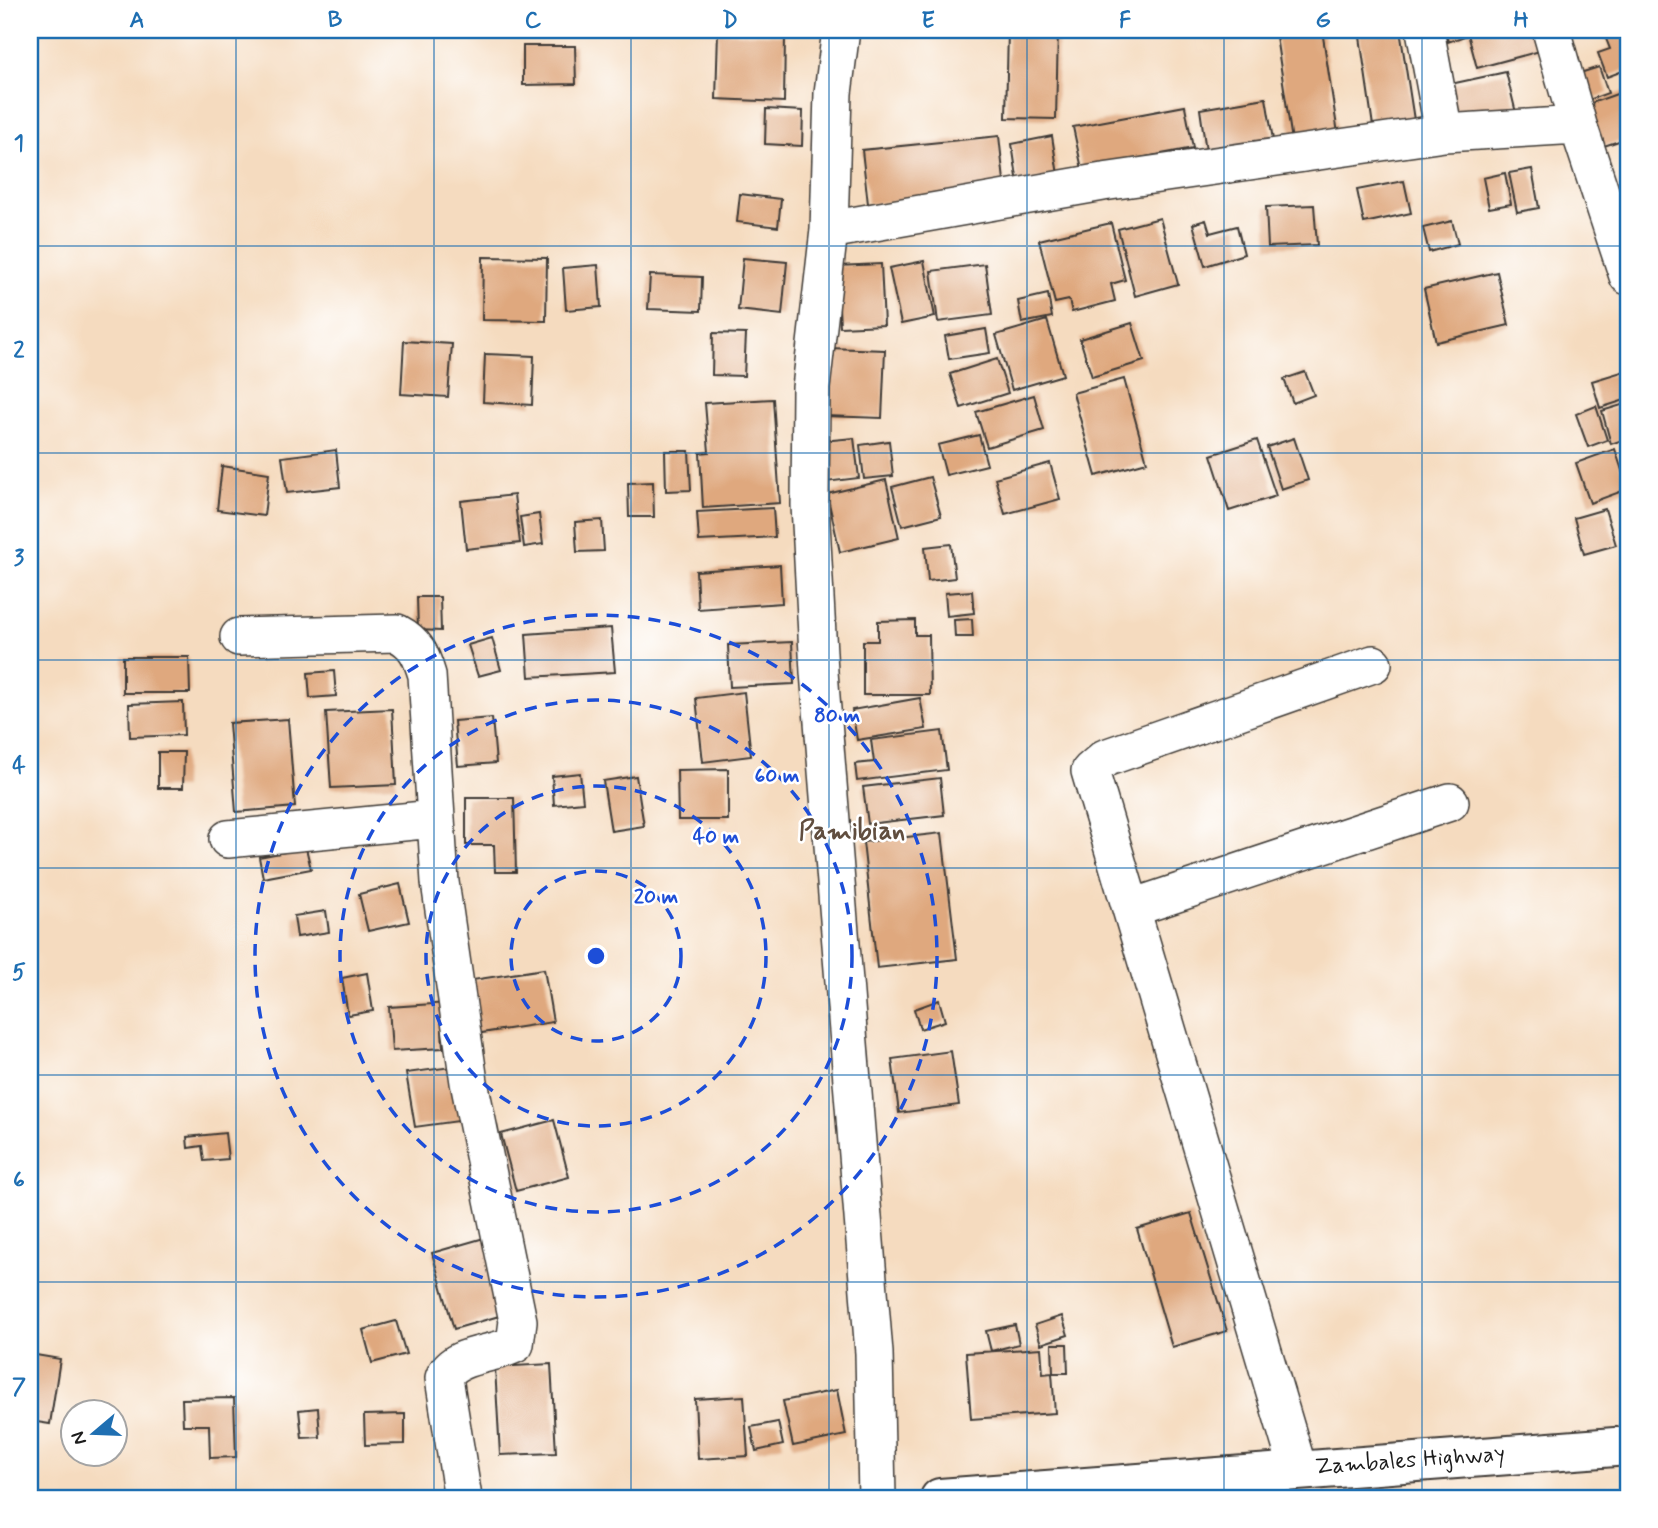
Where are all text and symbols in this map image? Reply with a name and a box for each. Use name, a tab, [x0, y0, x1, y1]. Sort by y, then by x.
text: A	[129, 6, 145, 36]
text: B	[328, 6, 343, 36]
text: C	[525, 6, 542, 36]
text: D	[722, 6, 738, 36]
text: E	[921, 6, 935, 36]
text: F	[1119, 6, 1131, 36]
text: G	[1315, 6, 1331, 36]
text: H	[1513, 6, 1529, 36]
text: 1	[14, 129, 24, 159]
text: 2	[13, 336, 25, 366]
text: 3	[14, 544, 25, 574]
text: 80 m	[814, 702, 860, 730]
text: 4	[12, 751, 26, 781]
text: 60 m	[754, 762, 800, 790]
district label: Pamibian	[799, 815, 905, 849]
text: 40 m	[693, 823, 740, 851]
text: 20 m	[634, 883, 679, 911]
centre of rings	[584, 944, 608, 968]
text: 5	[12, 958, 26, 988]
text: 6	[13, 1166, 25, 1196]
text: 7	[12, 1373, 26, 1403]
north arrow	[60, 1398, 130, 1468]
text: N	[65, 1428, 93, 1448]
street label: Zambales Highway	[1314, 1439, 1506, 1483]

